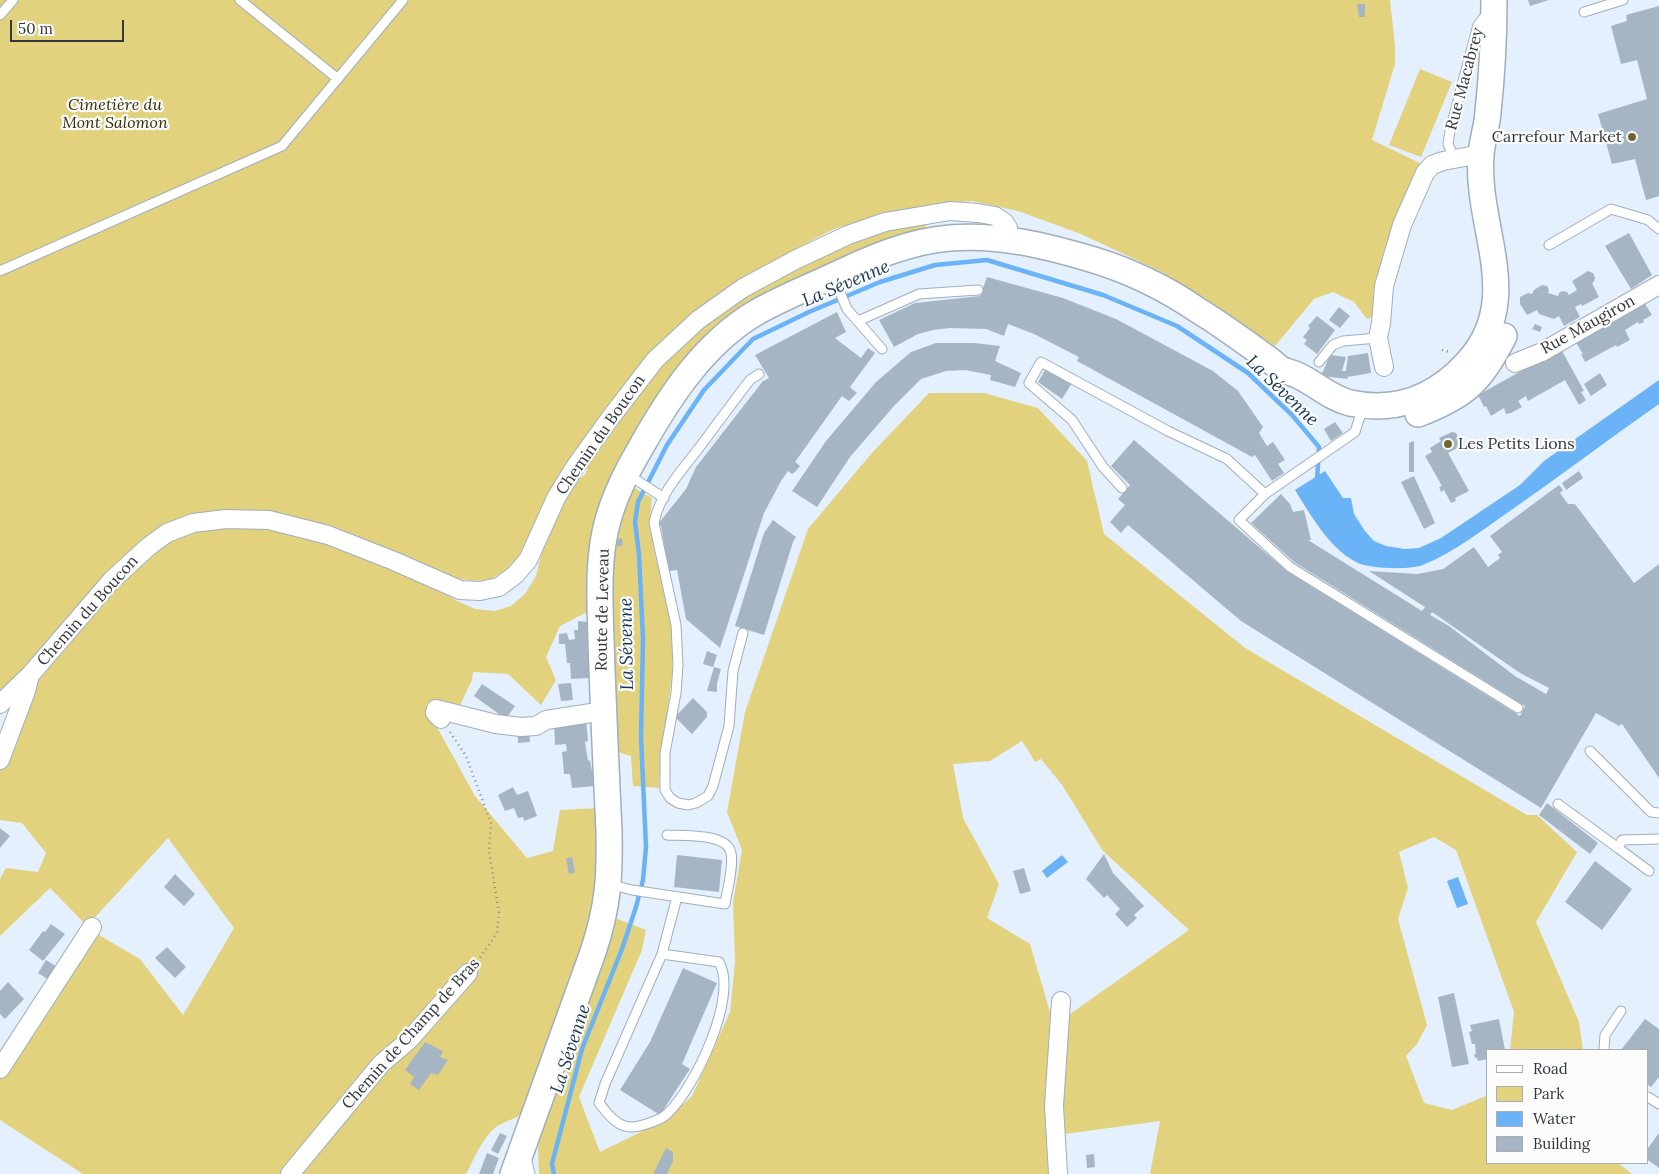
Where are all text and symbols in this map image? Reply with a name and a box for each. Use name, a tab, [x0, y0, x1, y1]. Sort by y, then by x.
scale bar	[12, 10, 126, 42]
text: 50 m	[18, 19, 53, 38]
street label: Rue Macabrey	[1442, 26, 1488, 132]
park label: Cimetière du Mont Salomon	[62, 95, 168, 133]
place label: Carrefour Market	[1492, 127, 1622, 147]
marker: Carrefour Market	[1626, 131, 1638, 143]
water label: La Sévenne	[799, 256, 893, 312]
street label: Rue Maugiron	[1538, 291, 1638, 359]
water label: La Sévenne	[1241, 351, 1323, 431]
street label: Chemin du Boucon	[552, 371, 650, 499]
place label: Les Petits Lions	[1458, 434, 1575, 454]
marker: Les Petits Lions	[1442, 438, 1454, 450]
street label: Route de Leveau	[592, 549, 614, 671]
street label: Chemin du Boucon	[33, 552, 143, 670]
water label: La Sévenne	[615, 598, 639, 690]
street label: Chemin de Champ de Bras	[338, 955, 484, 1113]
water label: La Sévenne	[546, 1002, 596, 1096]
legend	[1486, 1049, 1649, 1164]
text: Road	[1533, 1059, 1568, 1078]
text: Park	[1533, 1084, 1564, 1103]
text: Water	[1533, 1109, 1575, 1128]
text: Building	[1533, 1134, 1590, 1153]

